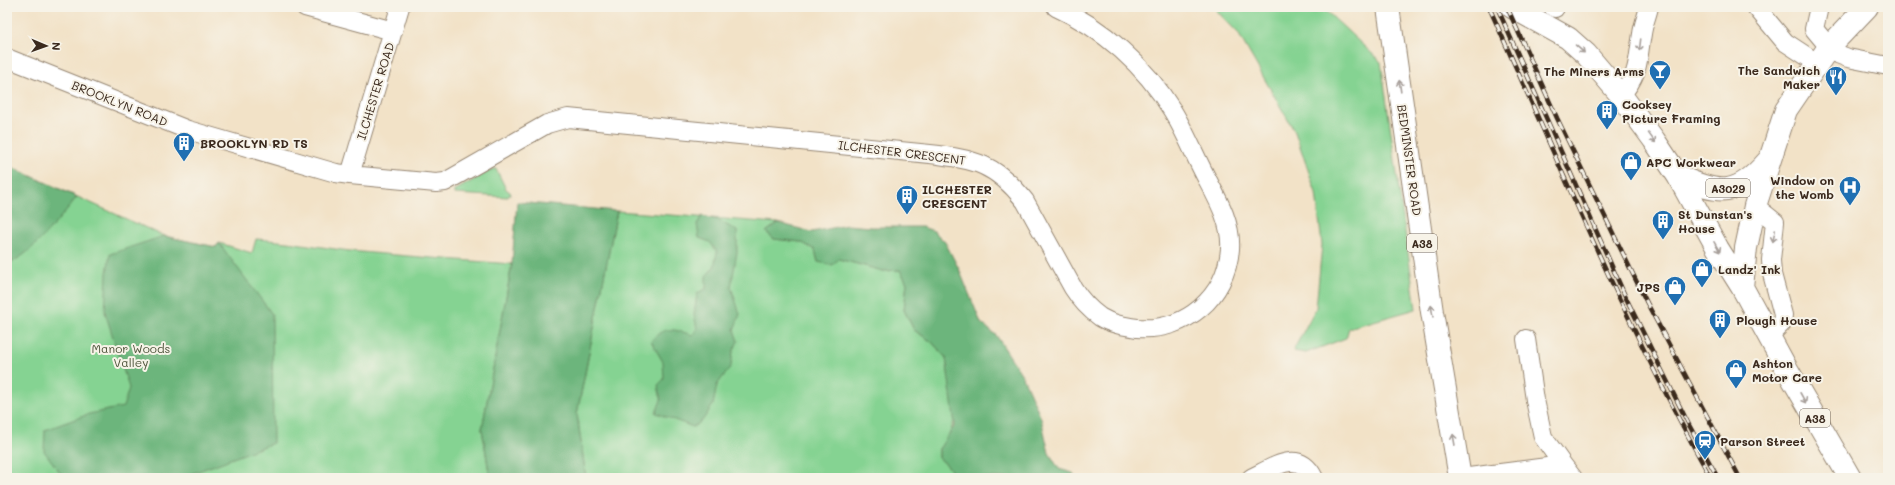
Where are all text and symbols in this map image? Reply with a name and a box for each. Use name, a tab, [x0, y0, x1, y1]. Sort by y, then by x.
north arrow	[26, 26, 66, 66]
one-way arrow	[1636, 38, 1644, 51]
street label: ILCHESTER ROAD	[353, 40, 397, 142]
text: N	[49, 42, 64, 51]
one-way arrow	[1574, 44, 1584, 53]
bar icon: The Miners Arms	[1647, 58, 1673, 91]
place label: The Sandwich Maker	[1738, 62, 1820, 92]
place label: The Miners Arms	[1544, 63, 1644, 79]
restaurant icon: The Sandwich Maker	[1823, 64, 1849, 97]
street label: BROOKLYN ROAD	[70, 76, 170, 130]
one-way arrow	[1396, 80, 1404, 93]
place label: Cooksey Picture Framing	[1622, 96, 1720, 126]
building icon: Cooksey Picture Framing	[1594, 98, 1620, 131]
street label: BEDMINSTER ROAD	[1394, 104, 1426, 216]
building icon: BROOKLYN RD TS	[171, 130, 197, 163]
one-way arrow	[1648, 132, 1656, 143]
place label: BROOKLYN RD TS	[200, 135, 308, 151]
street label: ILCHESTER CRESCENT	[837, 136, 967, 168]
shop icon: APC Workwear	[1618, 149, 1644, 182]
place label: APC Workwear	[1646, 154, 1736, 170]
place label: Window on the Womb	[1770, 172, 1834, 202]
hospital icon: Window on the Womb	[1837, 174, 1863, 207]
road number: A3029	[1706, 179, 1750, 197]
place label: ILCHESTER CRESCENT	[922, 181, 992, 211]
building icon: ILCHESTER CRESCENT	[894, 183, 920, 216]
place label: St Dunstan's House	[1678, 206, 1752, 236]
building icon: St Dunstan's House	[1650, 208, 1676, 241]
one-way arrow	[1769, 229, 1777, 242]
road number: A38	[1407, 234, 1437, 252]
one-way arrow	[1714, 241, 1722, 253]
shop icon: Landz' Ink	[1689, 256, 1715, 289]
place label: Landz' Ink	[1718, 261, 1781, 277]
shop icon: JPS	[1662, 274, 1688, 307]
place label: JPS	[1636, 279, 1660, 295]
one-way arrow	[1428, 305, 1436, 318]
building icon: Plough House	[1707, 307, 1733, 340]
place label: Plough House	[1736, 312, 1817, 328]
park label: Manor Woods Valley	[92, 340, 171, 370]
place label: Ashton Motor Care	[1752, 355, 1822, 385]
shop icon: Ashton Motor Care	[1723, 357, 1749, 390]
one-way arrow	[1800, 392, 1808, 404]
road number: A38	[1800, 409, 1830, 427]
station icon: Parson Street	[1692, 428, 1718, 461]
one-way arrow	[1449, 433, 1457, 446]
place label: Parson Street	[1720, 433, 1805, 449]

